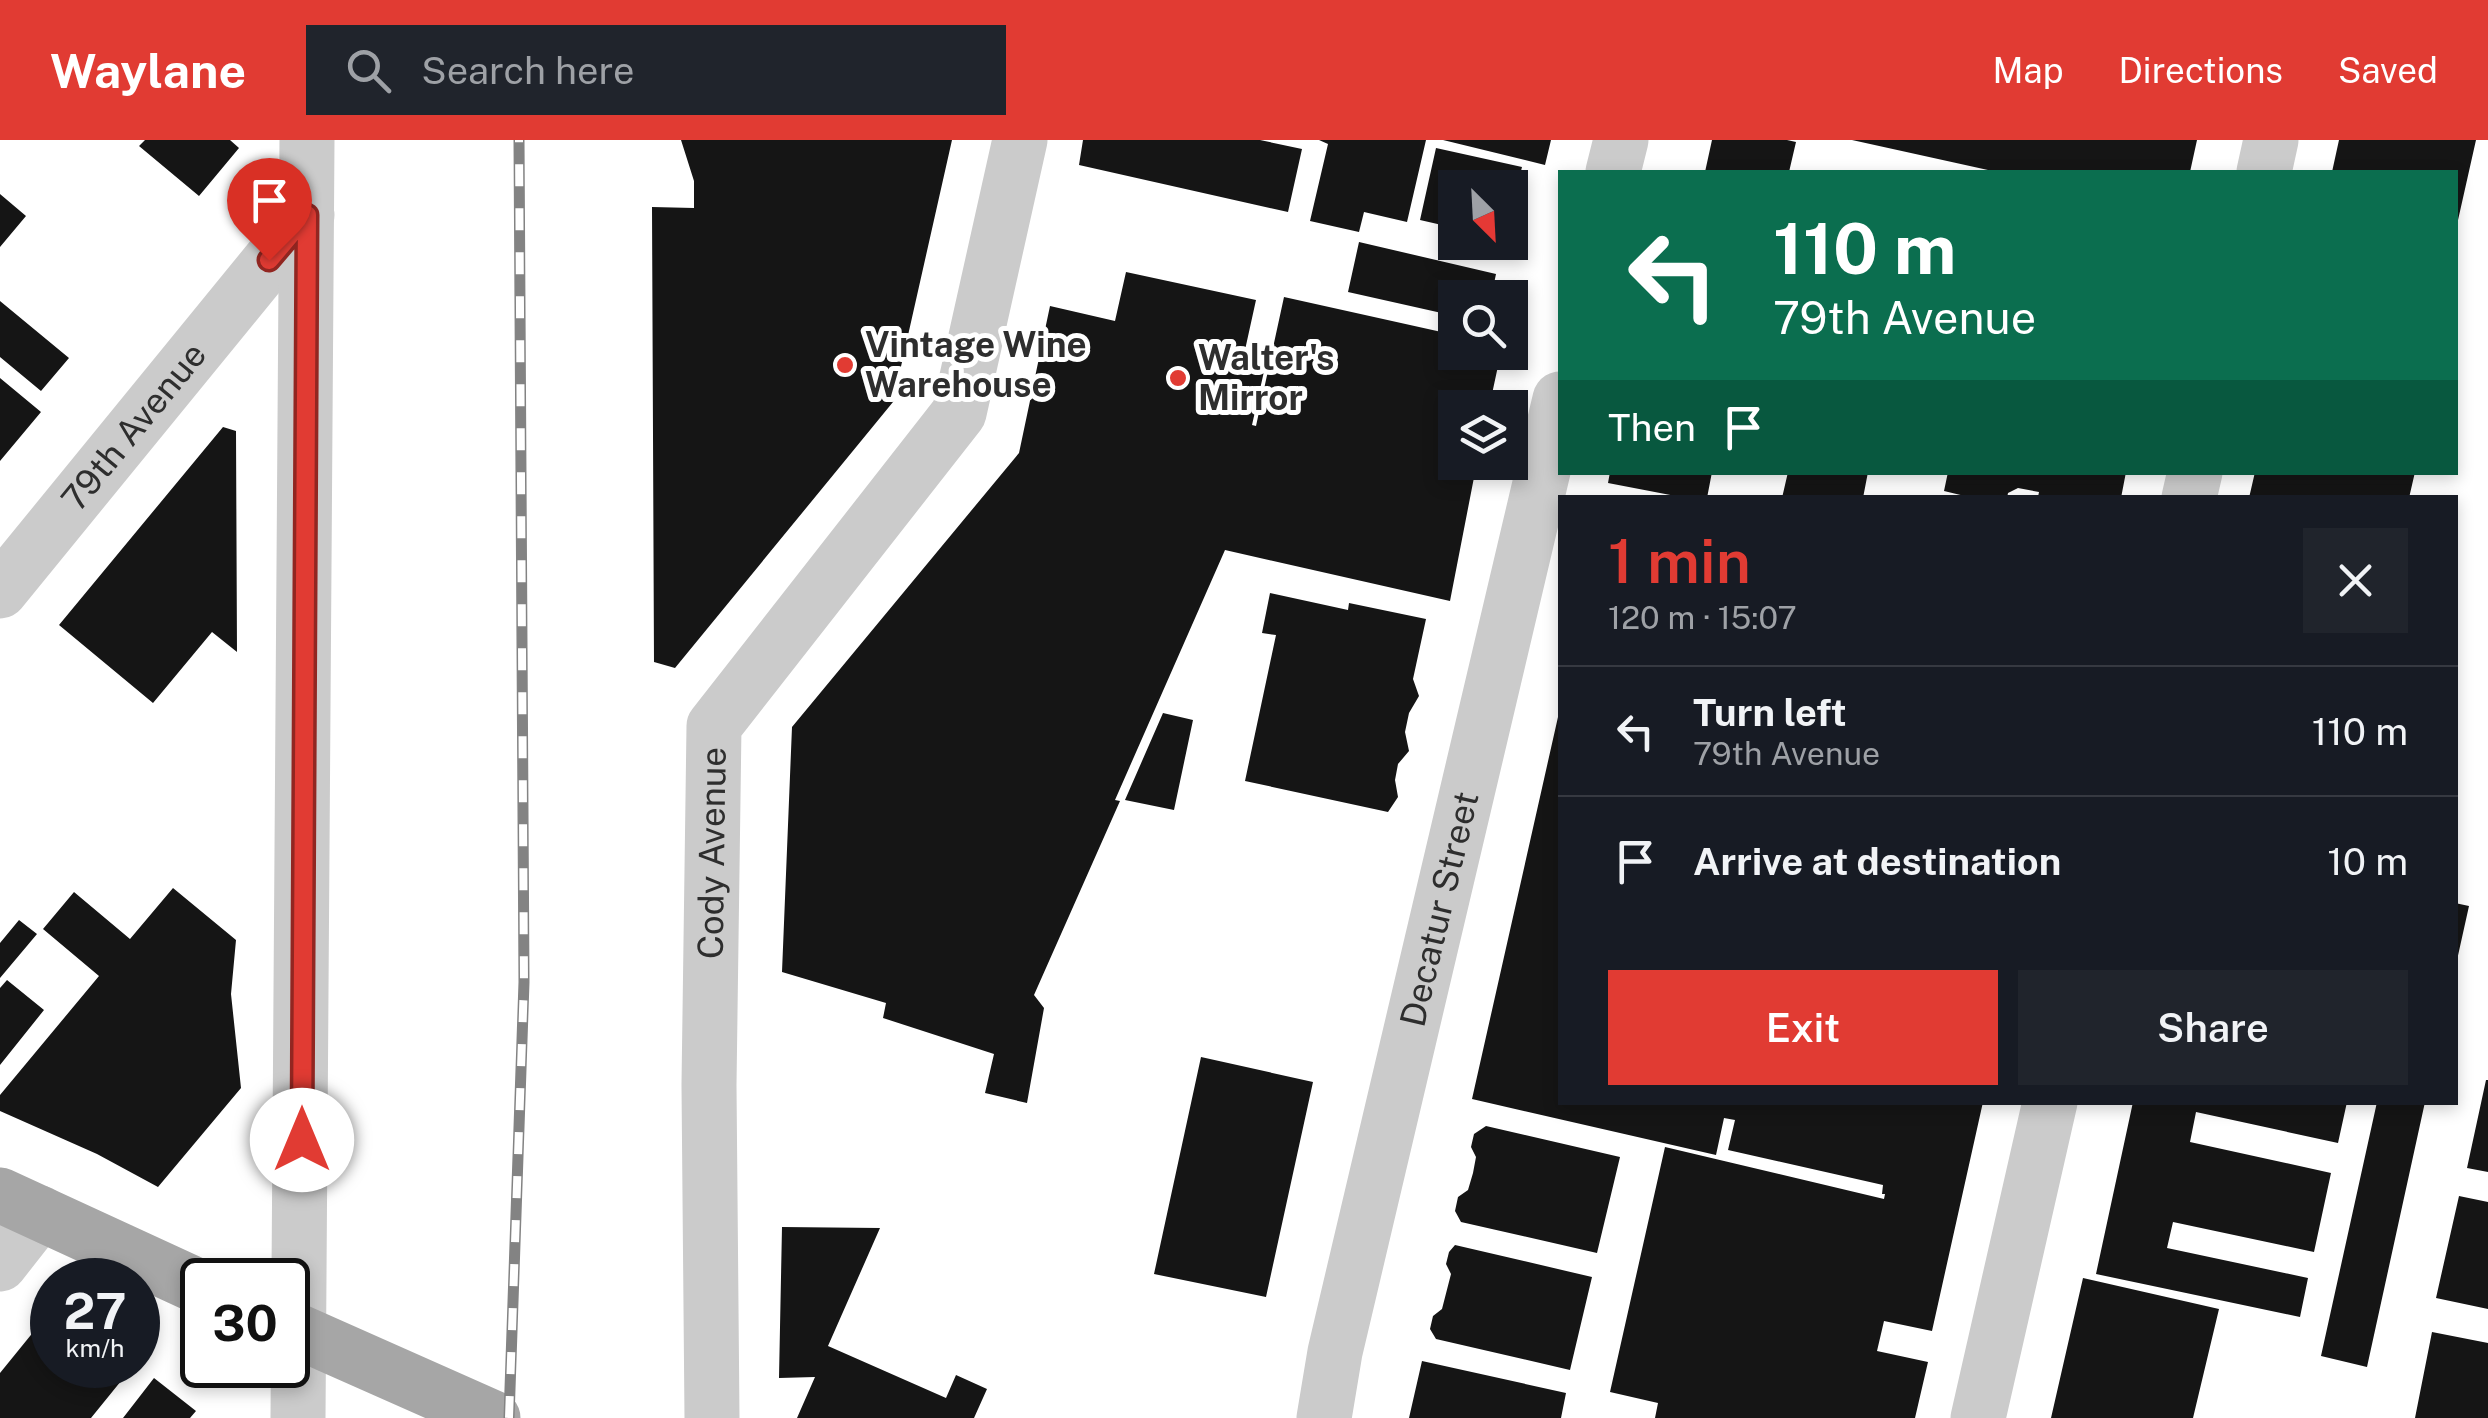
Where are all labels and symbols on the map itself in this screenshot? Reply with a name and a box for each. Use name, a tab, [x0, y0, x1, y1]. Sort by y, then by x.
pin	[227, 158, 312, 261]
north arrow	[1438, 170, 1528, 260]
place label: Vintage Wine Warehouse	[865, 324, 1087, 405]
street label: 79th Avenue	[53, 334, 214, 519]
place label: Walter's Mirror	[1198, 337, 1334, 418]
marker: Vintage Wine Warehouse	[834, 354, 856, 376]
marker: Walter's Mirror	[1167, 367, 1189, 389]
street label: Cody Avenue	[690, 747, 734, 959]
street label: Decatur Street	[1392, 787, 1487, 1030]
position arrow	[250, 1088, 354, 1192]
speed limit sign: 30	[180, 1258, 310, 1388]

